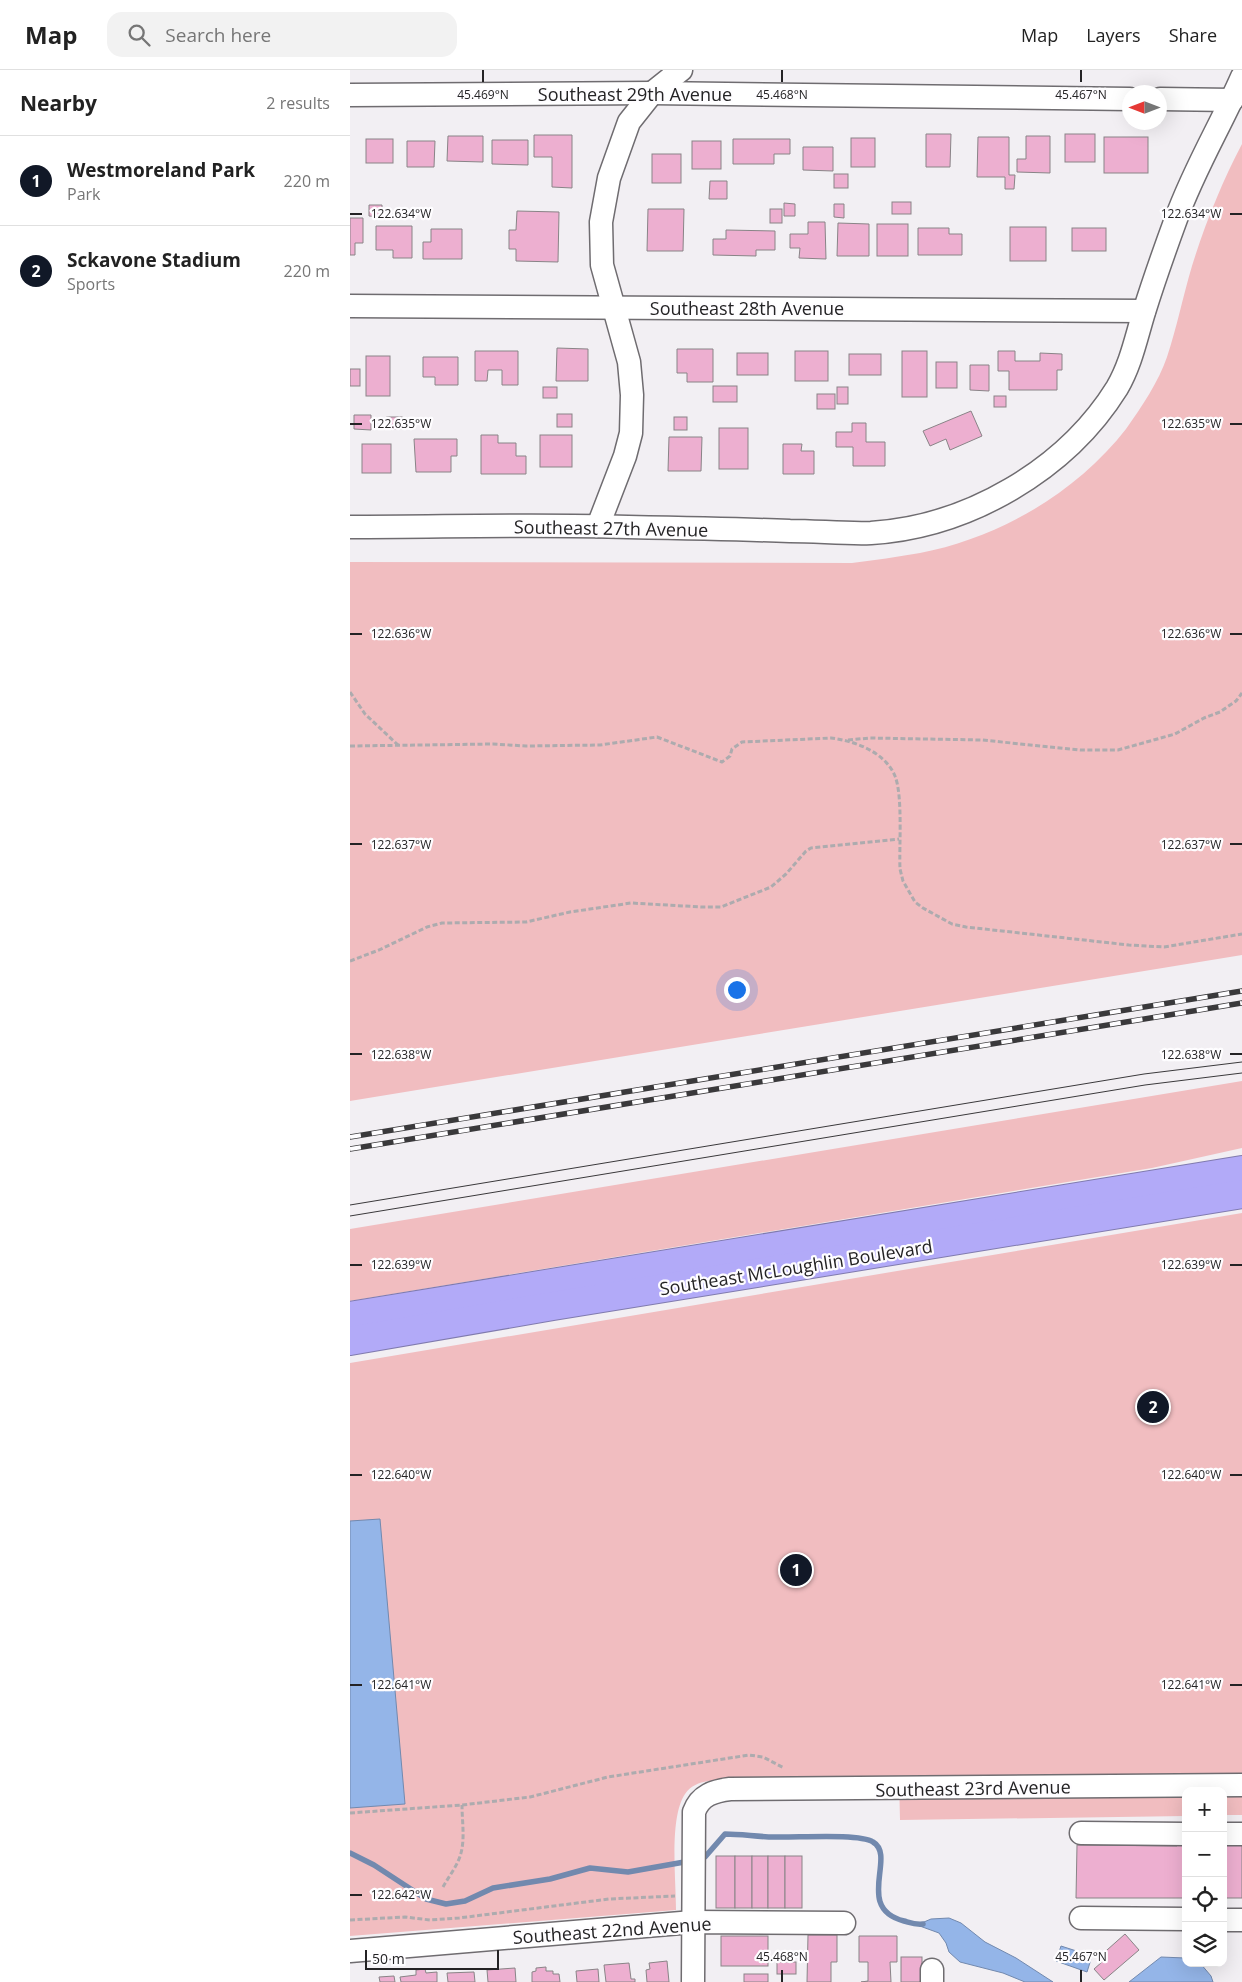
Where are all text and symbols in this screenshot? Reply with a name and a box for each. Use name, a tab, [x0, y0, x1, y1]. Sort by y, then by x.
search box	[107, 12, 457, 57]
text: Map	[25, 18, 77, 51]
icon: search	[125, 21, 153, 49]
text: Search here	[165, 22, 271, 48]
text: Map	[1021, 23, 1058, 47]
text: Layers	[1086, 23, 1141, 47]
text: Share	[1169, 23, 1217, 47]
street label: Southeast 29th Avenue	[538, 82, 732, 106]
north arrow	[1122, 85, 1167, 130]
text: 45.469°N	[457, 86, 509, 103]
text: 45.468°N	[756, 86, 808, 103]
text: 45.467°N	[1055, 86, 1107, 103]
text: Nearby	[20, 89, 97, 117]
text: 2 results	[266, 92, 330, 114]
text: Westmoreland Park	[67, 157, 255, 183]
text: 1	[31, 170, 41, 192]
text: 220 m	[284, 170, 330, 192]
text: Park	[67, 183, 100, 205]
text: 122.634°W	[371, 205, 431, 222]
text: 122.634°W	[1161, 205, 1221, 222]
text: Sckavone Stadium	[67, 247, 241, 273]
text: 2	[31, 260, 41, 282]
text: 220 m	[284, 260, 330, 282]
text: Sports	[67, 273, 115, 295]
street label: Southeast 28th Avenue	[650, 296, 844, 320]
text: 122.635°W	[371, 415, 431, 432]
text: 122.635°W	[1161, 415, 1221, 432]
street label: Southeast 27th Avenue	[514, 514, 708, 542]
text: 122.636°W	[371, 625, 431, 642]
text: 122.636°W	[1161, 625, 1221, 642]
text: 122.637°W	[371, 836, 431, 853]
text: 122.637°W	[1161, 836, 1221, 853]
your location	[724, 977, 750, 1003]
text: 122.638°W	[371, 1046, 431, 1063]
text: 122.638°W	[1161, 1046, 1221, 1063]
street label: Southeast McLoughlin Boulevard	[658, 1234, 934, 1300]
text: 122.639°W	[371, 1256, 431, 1273]
text: 122.639°W	[1161, 1256, 1221, 1273]
pin: 2	[1137, 1388, 1169, 1426]
text: 122.640°W	[371, 1466, 431, 1483]
text: 122.640°W	[1161, 1466, 1221, 1483]
pin: 1	[780, 1551, 812, 1589]
text: 122.641°W	[371, 1676, 431, 1693]
text: 122.641°W	[1161, 1676, 1221, 1693]
street label: Southeast 23rd Avenue	[875, 1774, 1071, 1802]
map controls	[1182, 1787, 1227, 1967]
button: +	[1182, 1787, 1227, 1832]
button: −	[1182, 1832, 1227, 1877]
button: locate	[1182, 1877, 1227, 1922]
text: 122.642°W	[371, 1886, 431, 1903]
street label: Southeast 22nd Avenue	[512, 1911, 712, 1949]
button: layers	[1182, 1922, 1227, 1967]
scale bar	[365, 1947, 499, 1970]
text: 45.468°N	[756, 1948, 808, 1965]
text: 45.467°N	[1055, 1948, 1107, 1965]
text: 50 m	[372, 1949, 405, 1968]

